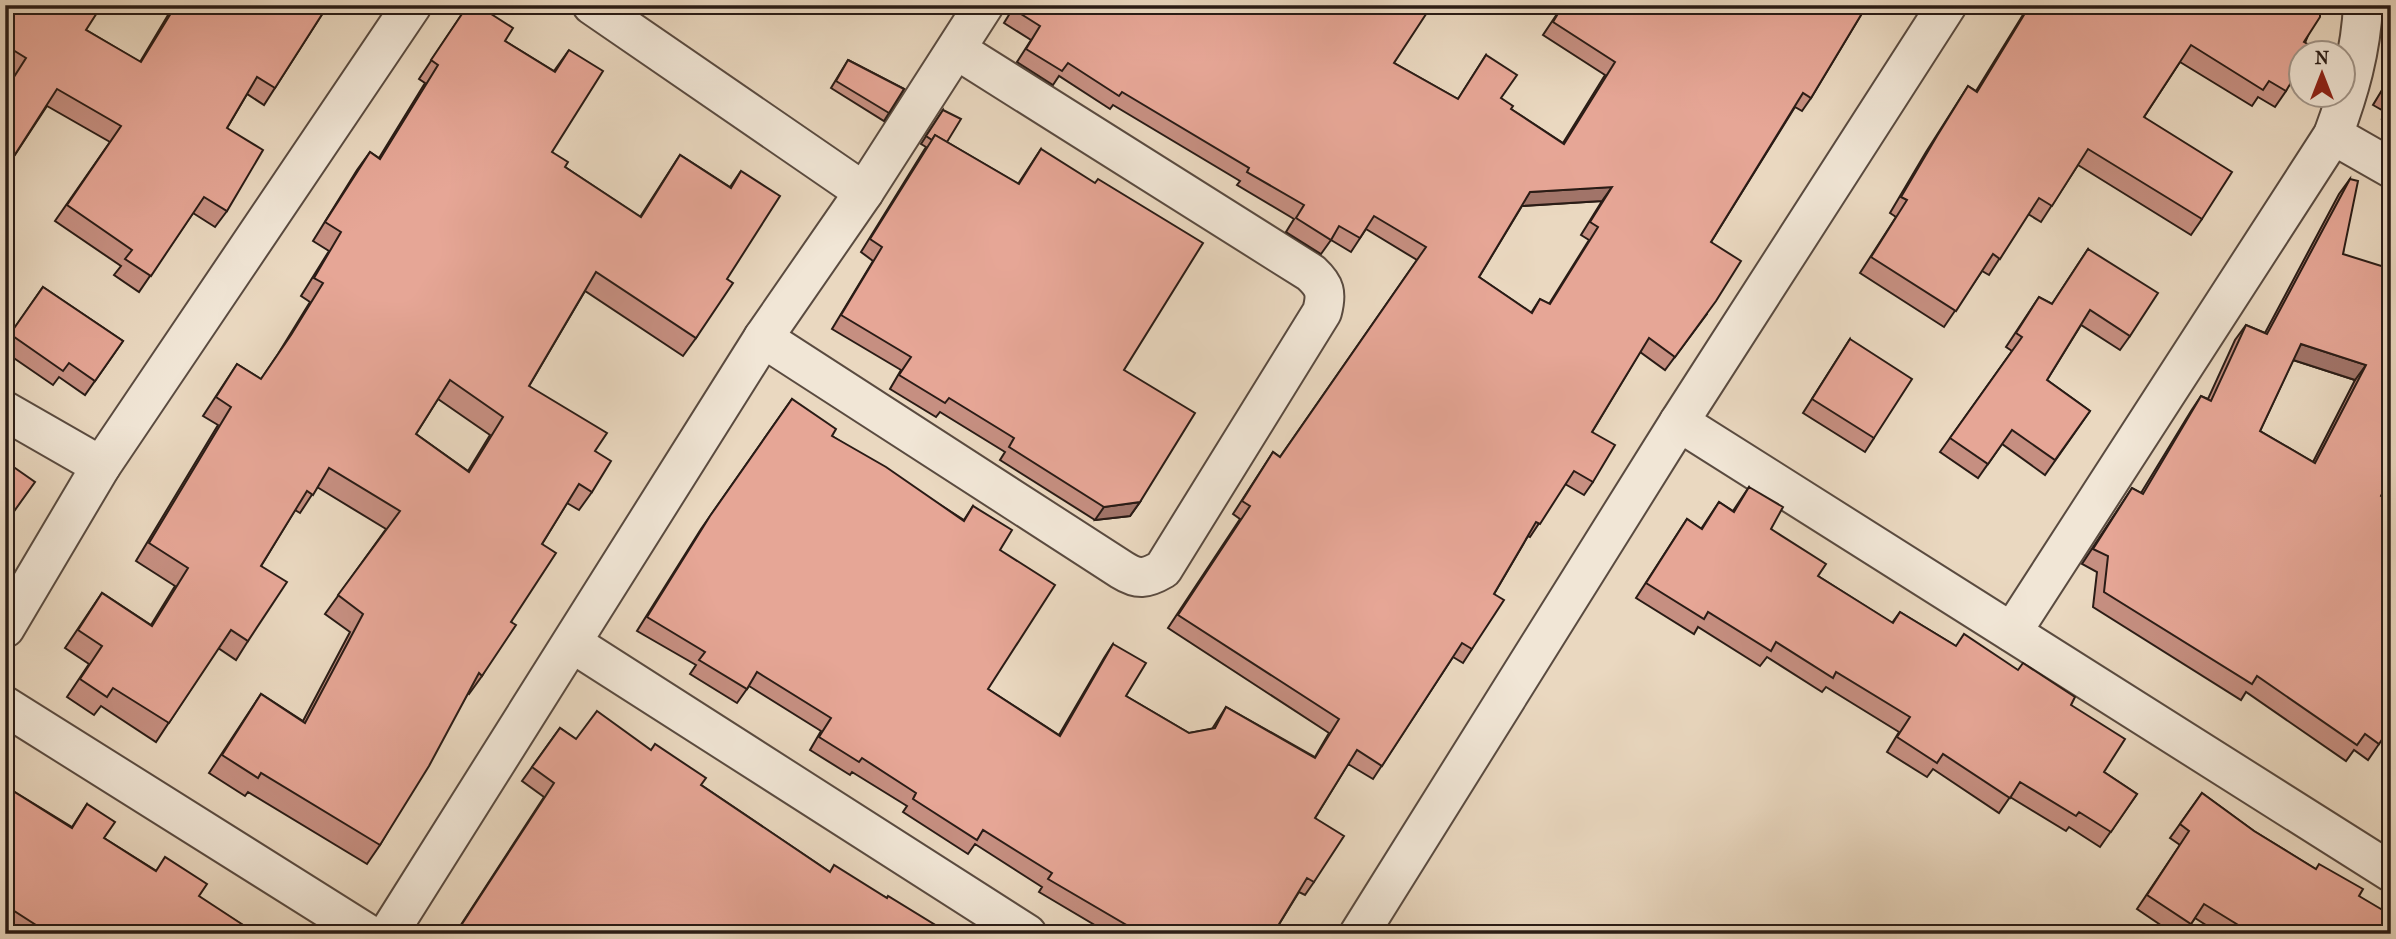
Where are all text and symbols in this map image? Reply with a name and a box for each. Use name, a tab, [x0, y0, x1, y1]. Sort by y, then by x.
north arrow	[2288, 38, 2358, 108]
text: N	[2315, 47, 2330, 69]

